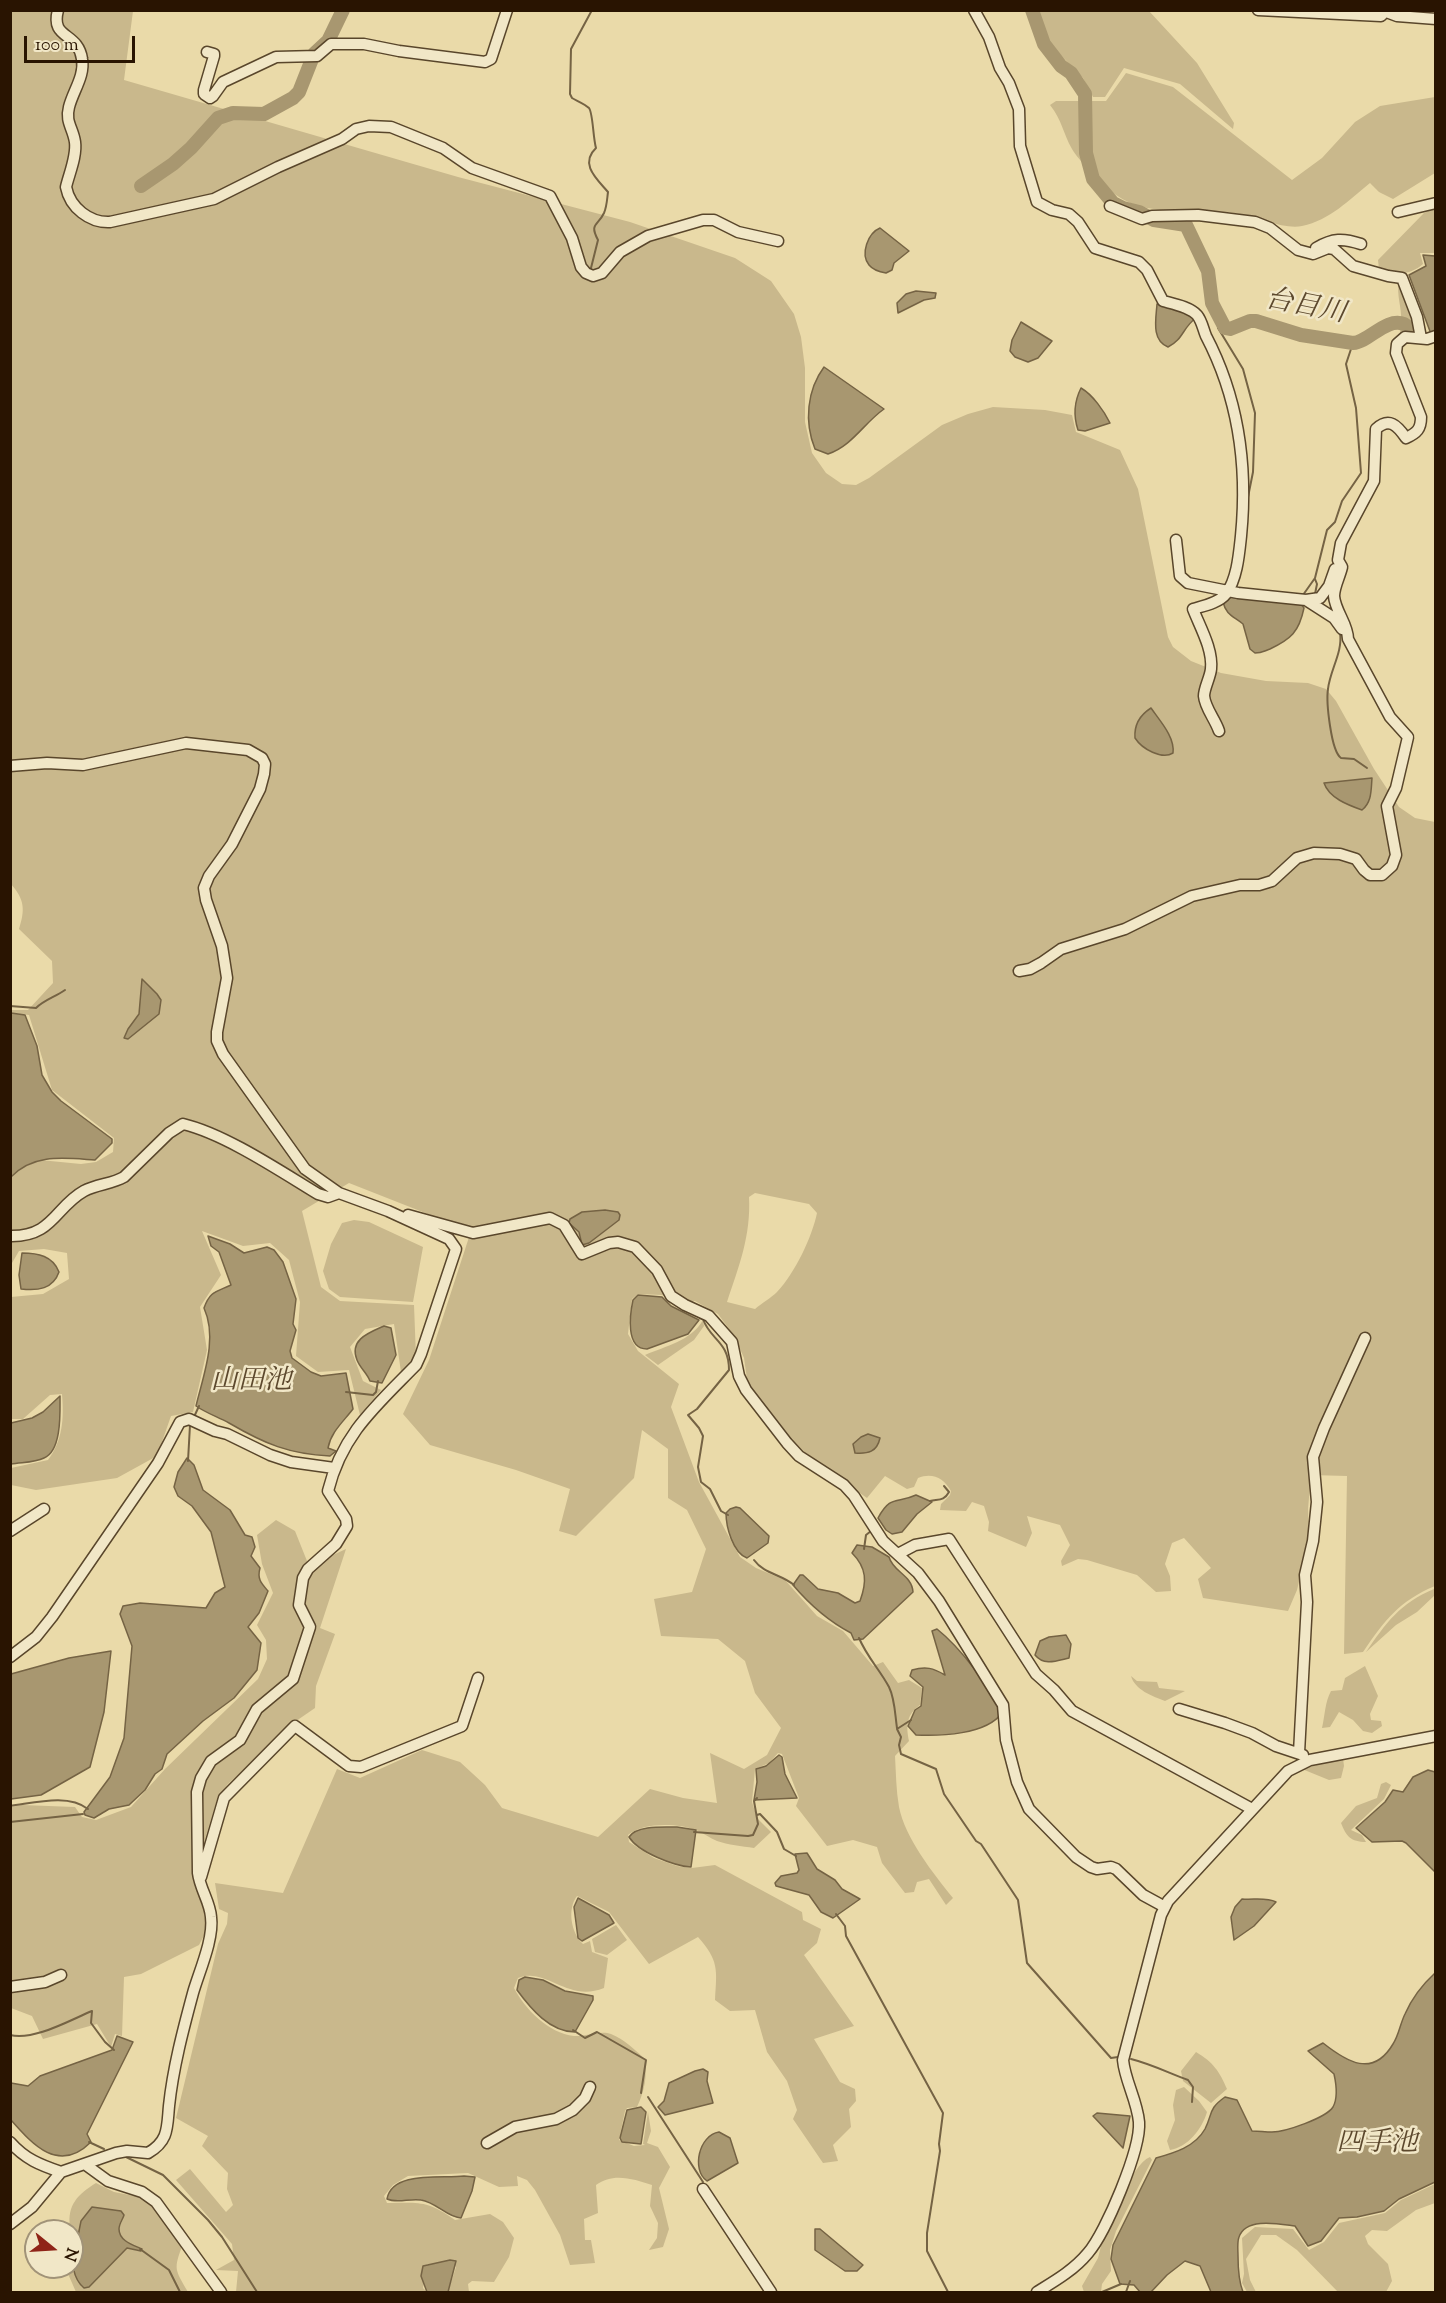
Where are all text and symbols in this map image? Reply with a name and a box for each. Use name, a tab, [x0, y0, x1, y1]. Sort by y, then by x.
scale bar	[27, 24, 138, 62]
text: 100 m	[35, 33, 79, 59]
water label: 台目川	[1262, 285, 1348, 333]
water label: 山田池	[211, 1367, 291, 1399]
water label: 四手池	[1337, 2129, 1417, 2161]
north arrow	[24, 2219, 84, 2279]
text: N	[57, 2244, 83, 2264]

